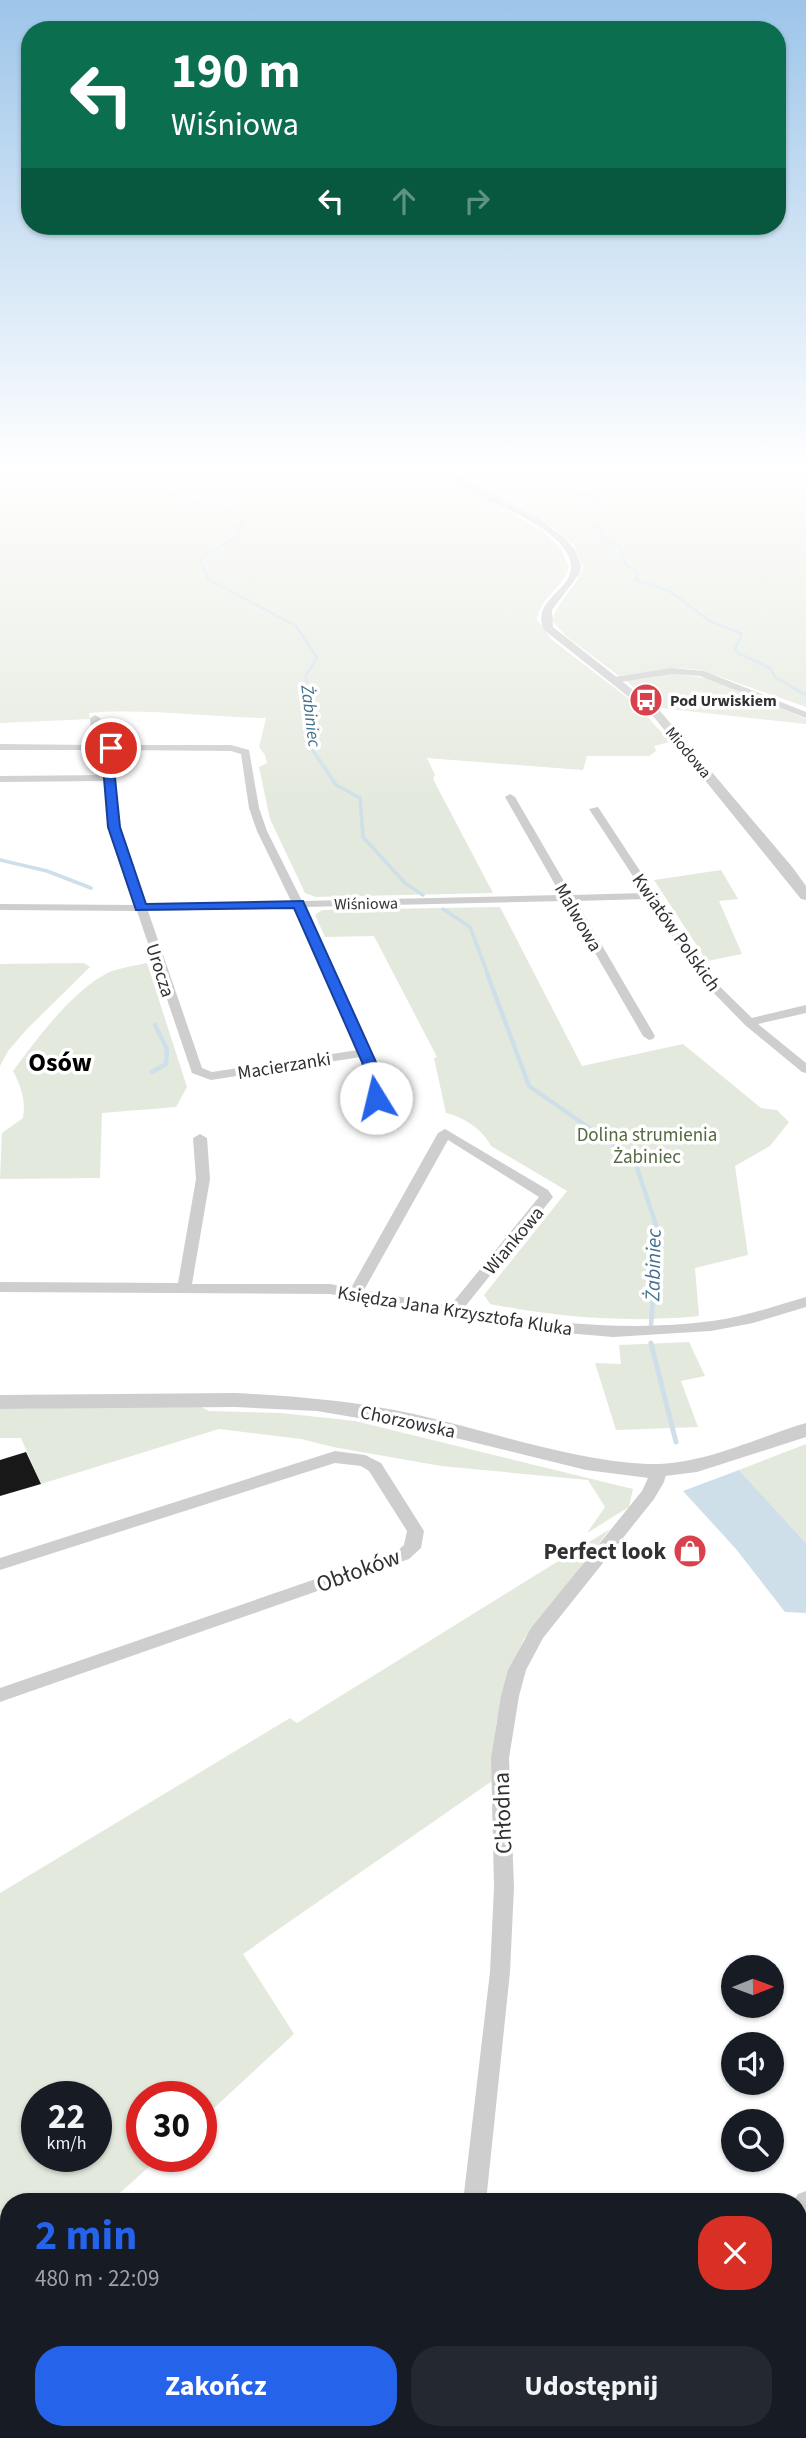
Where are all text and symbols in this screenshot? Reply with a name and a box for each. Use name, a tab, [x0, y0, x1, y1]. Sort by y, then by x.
text: 190 m	[171, 37, 300, 107]
icon: left	[56, 49, 147, 140]
text: Wiśniowa	[171, 102, 299, 148]
icon: left	[312, 182, 350, 220]
icon: ahead	[385, 182, 423, 220]
icon: right	[458, 182, 496, 220]
bus stop icon: Pod Urwiskiem	[627, 681, 665, 719]
water label: Żabiniec	[294, 683, 327, 749]
place label: Pod Urwiskiem	[670, 690, 777, 712]
pin	[81, 718, 141, 778]
street label: Miodowa	[660, 722, 716, 783]
icon: arrive	[92, 729, 130, 767]
street label: Kwiatów Polskich	[625, 868, 727, 997]
street label: Malwowa	[547, 878, 608, 957]
street label: Wiśniowa	[334, 892, 398, 916]
street label: Urocza	[138, 940, 181, 1001]
district label: Osów	[28, 1044, 92, 1081]
street label: Macierzanki	[236, 1046, 333, 1087]
position arrow	[339, 1061, 413, 1135]
park label: Dolina strumienia Żabiniec	[577, 1122, 717, 1171]
street label: Wiankowa	[477, 1201, 551, 1281]
water label: Żabiniec	[637, 1227, 669, 1303]
street label: Księdza Jana Krzysztofa Kluka	[335, 1280, 574, 1343]
street label: Chorzowska	[358, 1399, 458, 1446]
shop icon: Perfect look	[671, 1532, 709, 1570]
place label: Perfect look	[544, 1535, 666, 1568]
street label: Obłoków	[312, 1540, 405, 1601]
street label: Chłodna	[485, 1771, 520, 1854]
north arrow	[721, 1955, 784, 2018]
map controls	[721, 1955, 784, 2172]
button: sound	[721, 2032, 784, 2095]
speed limit sign: 30	[126, 2081, 217, 2172]
text: 22	[48, 2092, 85, 2142]
button: search	[721, 2109, 784, 2172]
text: km/h	[47, 2131, 86, 2156]
text: 2 min	[35, 2206, 137, 2266]
button: close	[698, 2216, 772, 2290]
text: 480 m · 22:09	[35, 2262, 159, 2295]
button: Zakończ	[35, 2346, 397, 2426]
button: Udostępnij	[411, 2346, 772, 2426]

